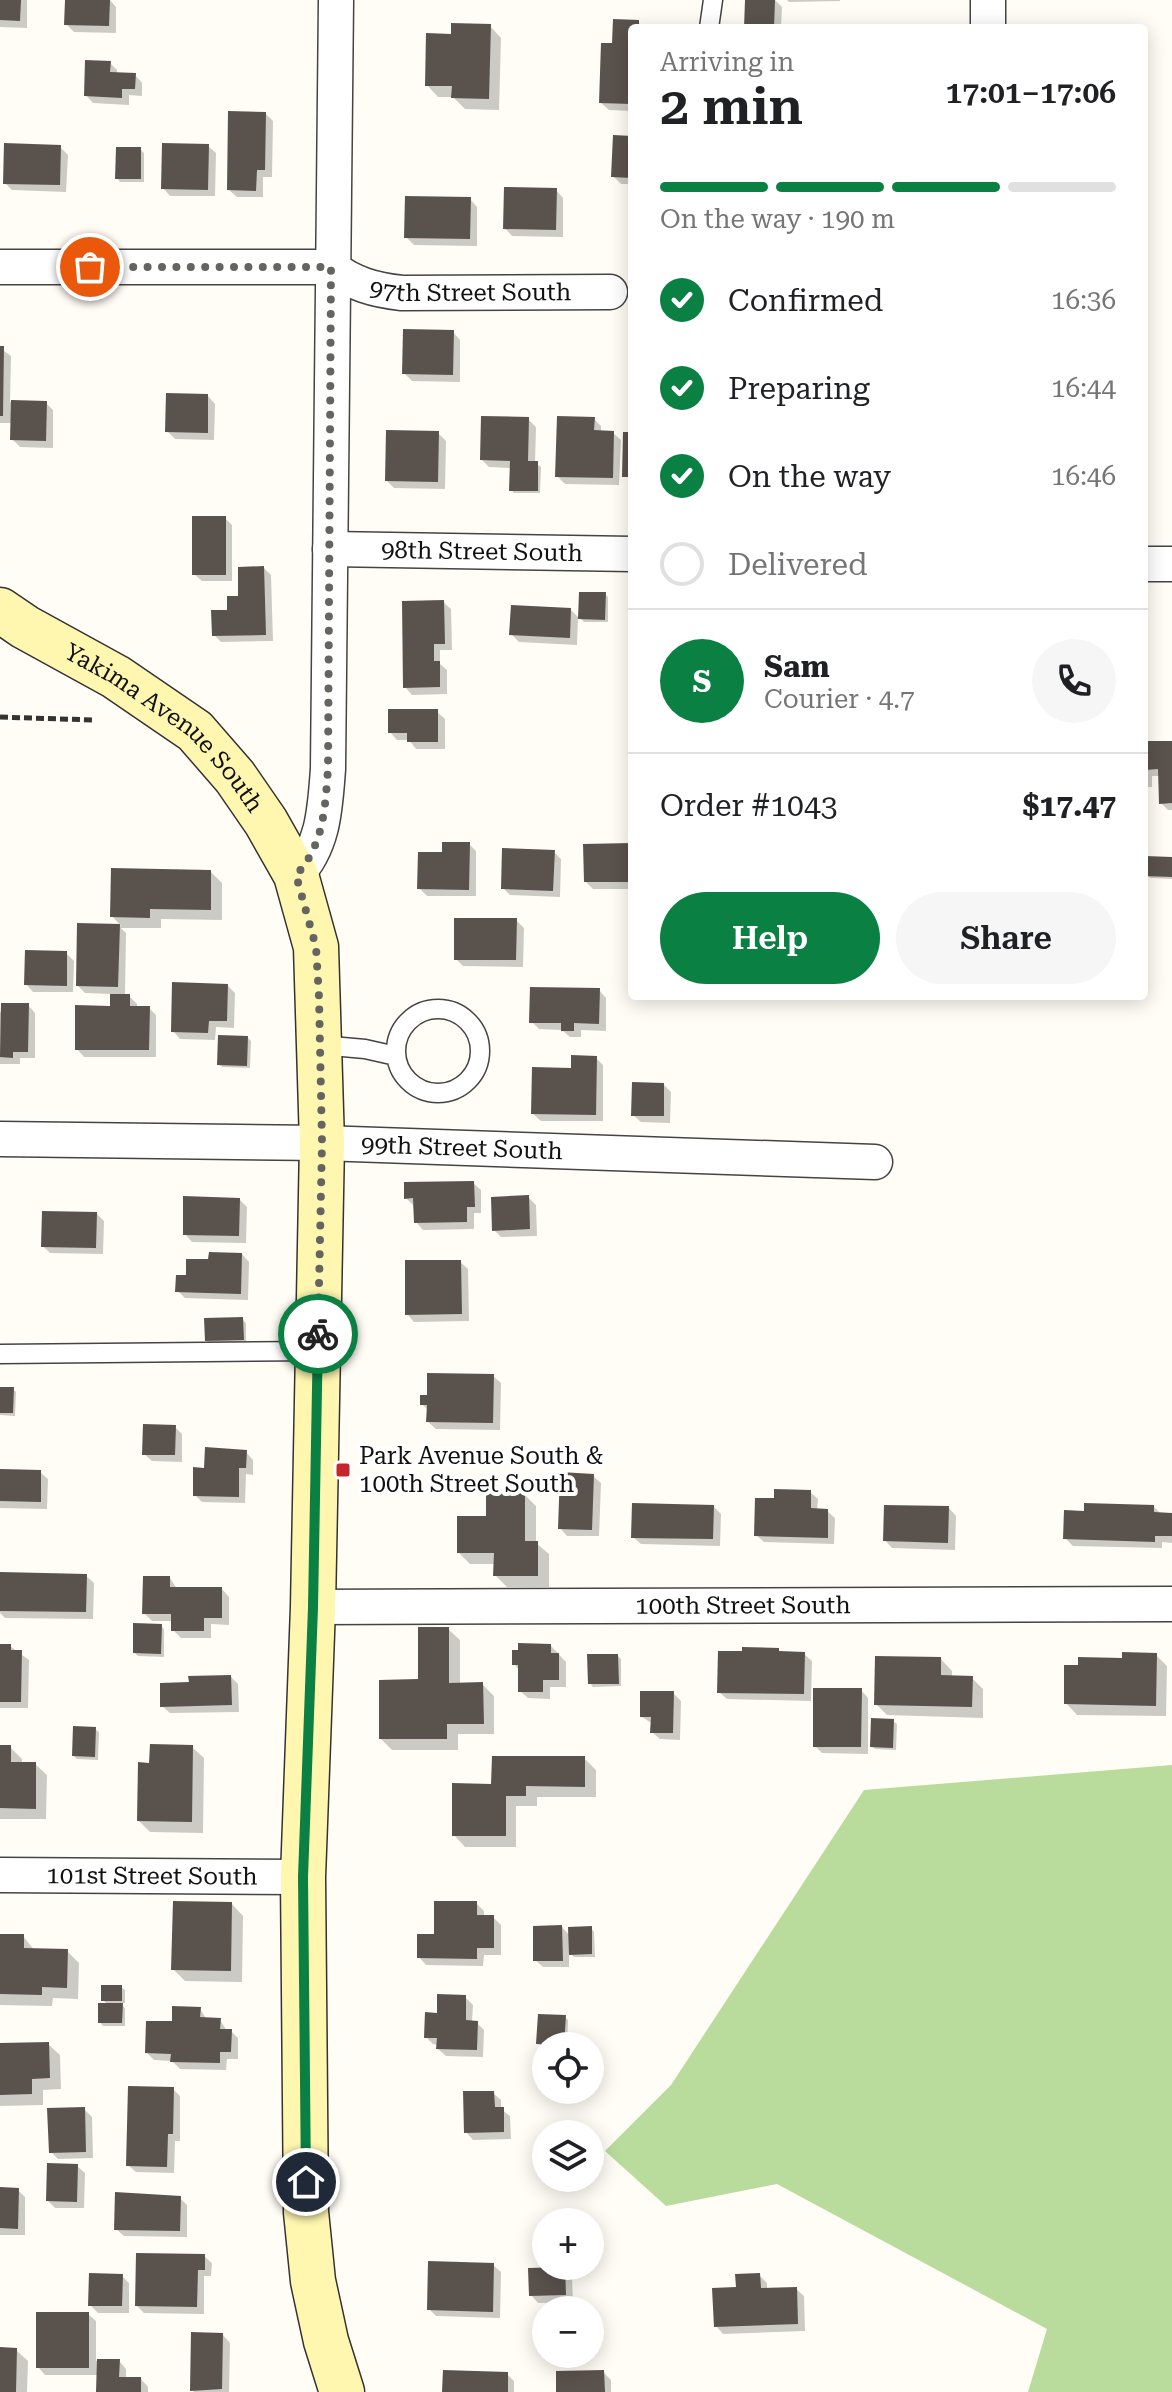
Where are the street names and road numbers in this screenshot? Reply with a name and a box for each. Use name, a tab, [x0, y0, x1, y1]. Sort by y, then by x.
street label: 97th Street South	[367, 274, 571, 307]
street label: 98th Street South	[381, 536, 583, 567]
street label: Yakima Avenue South	[60, 637, 269, 818]
street label: 99th Street South	[361, 1130, 563, 1165]
street label: 100th Street South	[635, 1591, 851, 1620]
street label: 101st Street South	[46, 1861, 258, 1891]

